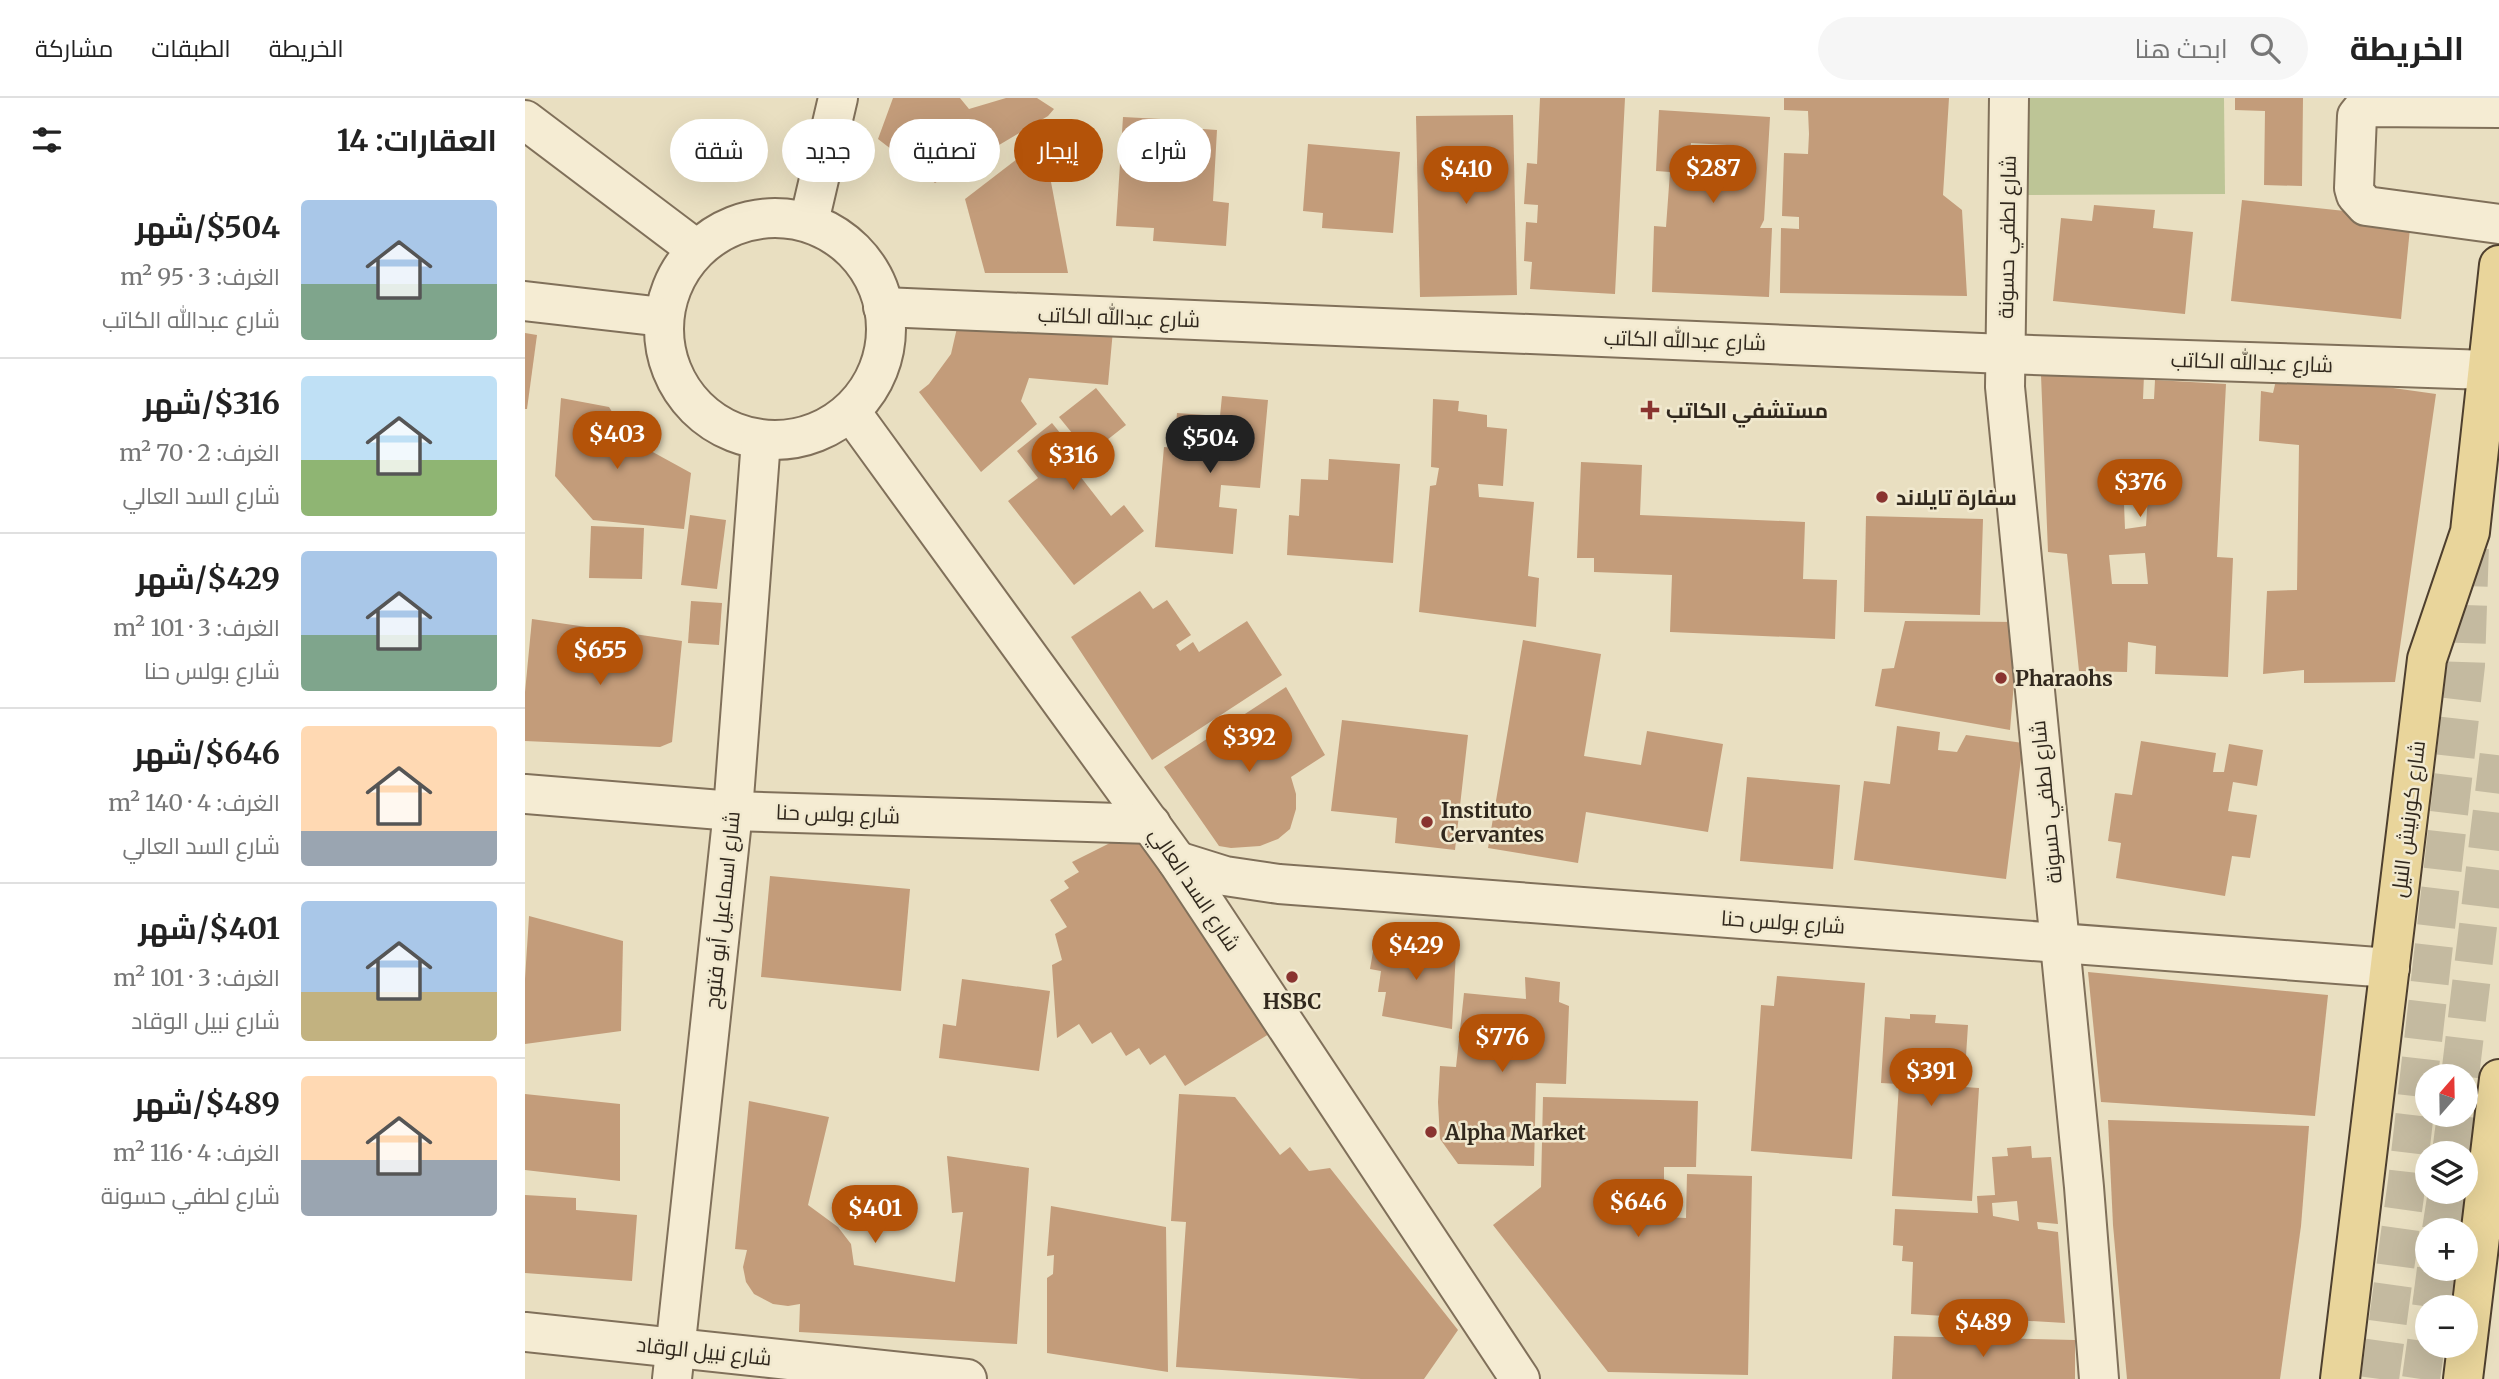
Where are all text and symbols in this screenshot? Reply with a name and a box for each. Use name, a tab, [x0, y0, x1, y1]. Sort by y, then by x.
search box	[1818, 17, 2308, 80]
text: الخريطة	[2350, 28, 2464, 69]
icon: search	[2246, 29, 2284, 67]
text: ابحث هنا	[2135, 32, 2228, 65]
text: مشاركة	[35, 33, 113, 64]
text: الطبقات	[151, 33, 231, 64]
text: الخريطة	[269, 33, 344, 64]
chip: شقة	[670, 119, 768, 182]
chip: جديد	[782, 119, 875, 182]
chip: تصفية	[889, 119, 1000, 182]
chip: إيجار	[1014, 119, 1103, 182]
chip: شراء	[1117, 119, 1211, 182]
icon: filters	[28, 121, 66, 159]
text: العقارات: 14	[337, 121, 497, 159]
pin: $410	[1425, 146, 1507, 206]
pin: $287	[1672, 146, 1754, 205]
text: $287	[1685, 153, 1741, 182]
text: $410	[1439, 154, 1493, 183]
street label: شارع لطفي حسونة	[1992, 155, 2025, 319]
text: $504/شهر	[135, 208, 280, 246]
icon: home	[357, 228, 441, 312]
text: الغرف: 3 · 95 m²	[120, 262, 280, 291]
street label: شارع عبدالله الكاتب	[1037, 301, 1201, 334]
text: شارع عبدالله الكاتب	[102, 305, 280, 334]
street label: شارع عبدالله الكاتب	[1603, 324, 1767, 357]
street label: شارع عبدالله الكاتب	[2170, 346, 2334, 379]
text: $316/شهر	[143, 384, 280, 422]
place label: مستشفي الكاتب	[1666, 397, 1828, 428]
marker: مستشفي الكاتب	[1640, 400, 1660, 420]
icon: home	[357, 404, 441, 488]
pin: $403	[576, 412, 658, 471]
pin: $504	[1169, 416, 1251, 475]
text: $403	[589, 419, 645, 448]
text: $504	[1182, 423, 1238, 452]
pin: $316	[1032, 432, 1114, 492]
text: الغرف: 2 · 70 m²	[119, 438, 280, 467]
text: $316	[1048, 440, 1098, 469]
pin: $376	[2099, 460, 2181, 519]
text: $376	[2113, 467, 2167, 496]
text: شارع السد العالي	[123, 481, 280, 510]
place label: سفارة تايلاند	[1896, 484, 2017, 511]
marker: سفارة تايلاند	[1874, 489, 1890, 505]
text: $429/شهر	[136, 559, 280, 597]
icon: home	[357, 579, 441, 663]
text: الغرف: 3 · 101 m²	[113, 613, 280, 642]
pin: $655	[559, 628, 641, 687]
text: $655	[573, 635, 627, 664]
text: شارع بولس حنا	[144, 656, 280, 685]
place label: Pharaohs	[2015, 665, 2113, 692]
marker: Pharaohs	[1993, 670, 2009, 686]
pin: $392	[1208, 714, 1290, 774]
street label: شارع لطفي حسونة	[2024, 719, 2071, 885]
text: $392	[1222, 722, 1276, 751]
text: $646/شهر	[134, 734, 280, 772]
street label: شارع كورنيش النيل	[2385, 739, 2432, 899]
icon: home	[357, 754, 441, 838]
text: الغرف: 4 · 140 m²	[108, 788, 280, 817]
place label: Instituto Cervantes	[1441, 797, 1545, 848]
street label: شارع بولس حنا	[775, 798, 901, 831]
street label: شارع اسماعيل أبو فتوح	[698, 810, 747, 1010]
marker: Instituto Cervantes	[1419, 814, 1435, 830]
street label: شارع السد العالي	[1141, 822, 1246, 958]
text: شارع السد العالي	[123, 831, 280, 860]
street label: شارع بولس حنا	[1720, 904, 1846, 941]
text: $401/شهر	[138, 909, 280, 947]
pin: $429	[1375, 922, 1457, 982]
icon: home	[357, 929, 441, 1013]
text: $429	[1388, 930, 1444, 959]
text: الغرف: 3 · 101 m²	[113, 963, 280, 992]
marker: HSBC	[1284, 969, 1300, 985]
place label: HSBC	[1263, 988, 1321, 1015]
text: شارع نبيل الوقاد	[131, 1006, 280, 1035]
pin: $776	[1461, 1014, 1543, 1074]
text: $776	[1475, 1022, 1529, 1051]
pin: $391	[1890, 1048, 1972, 1108]
text: $391	[1905, 1056, 1957, 1085]
north arrow	[2415, 1064, 2478, 1127]
map controls	[2415, 1064, 2478, 1358]
text: $489/شهر	[134, 1084, 280, 1122]
icon: home	[357, 1104, 441, 1188]
place label: Alpha Market	[1444, 1119, 1586, 1146]
marker: Alpha Market	[1423, 1124, 1439, 1140]
text: الغرف: 4 · 116 m²	[113, 1138, 280, 1167]
button: layers	[2415, 1141, 2478, 1204]
pin: $646	[1597, 1180, 1679, 1239]
text: شارع لطفي حسونة	[101, 1181, 280, 1210]
pin: $401	[834, 1186, 916, 1245]
text: $646	[1609, 1187, 1667, 1216]
text: $401	[848, 1193, 902, 1222]
button: +	[2415, 1218, 2478, 1281]
button: −	[2415, 1295, 2478, 1358]
pin: $489	[1942, 1300, 2024, 1359]
text: $489	[1954, 1307, 2012, 1336]
street label: شارع نبيل الوقاد	[635, 1330, 773, 1373]

